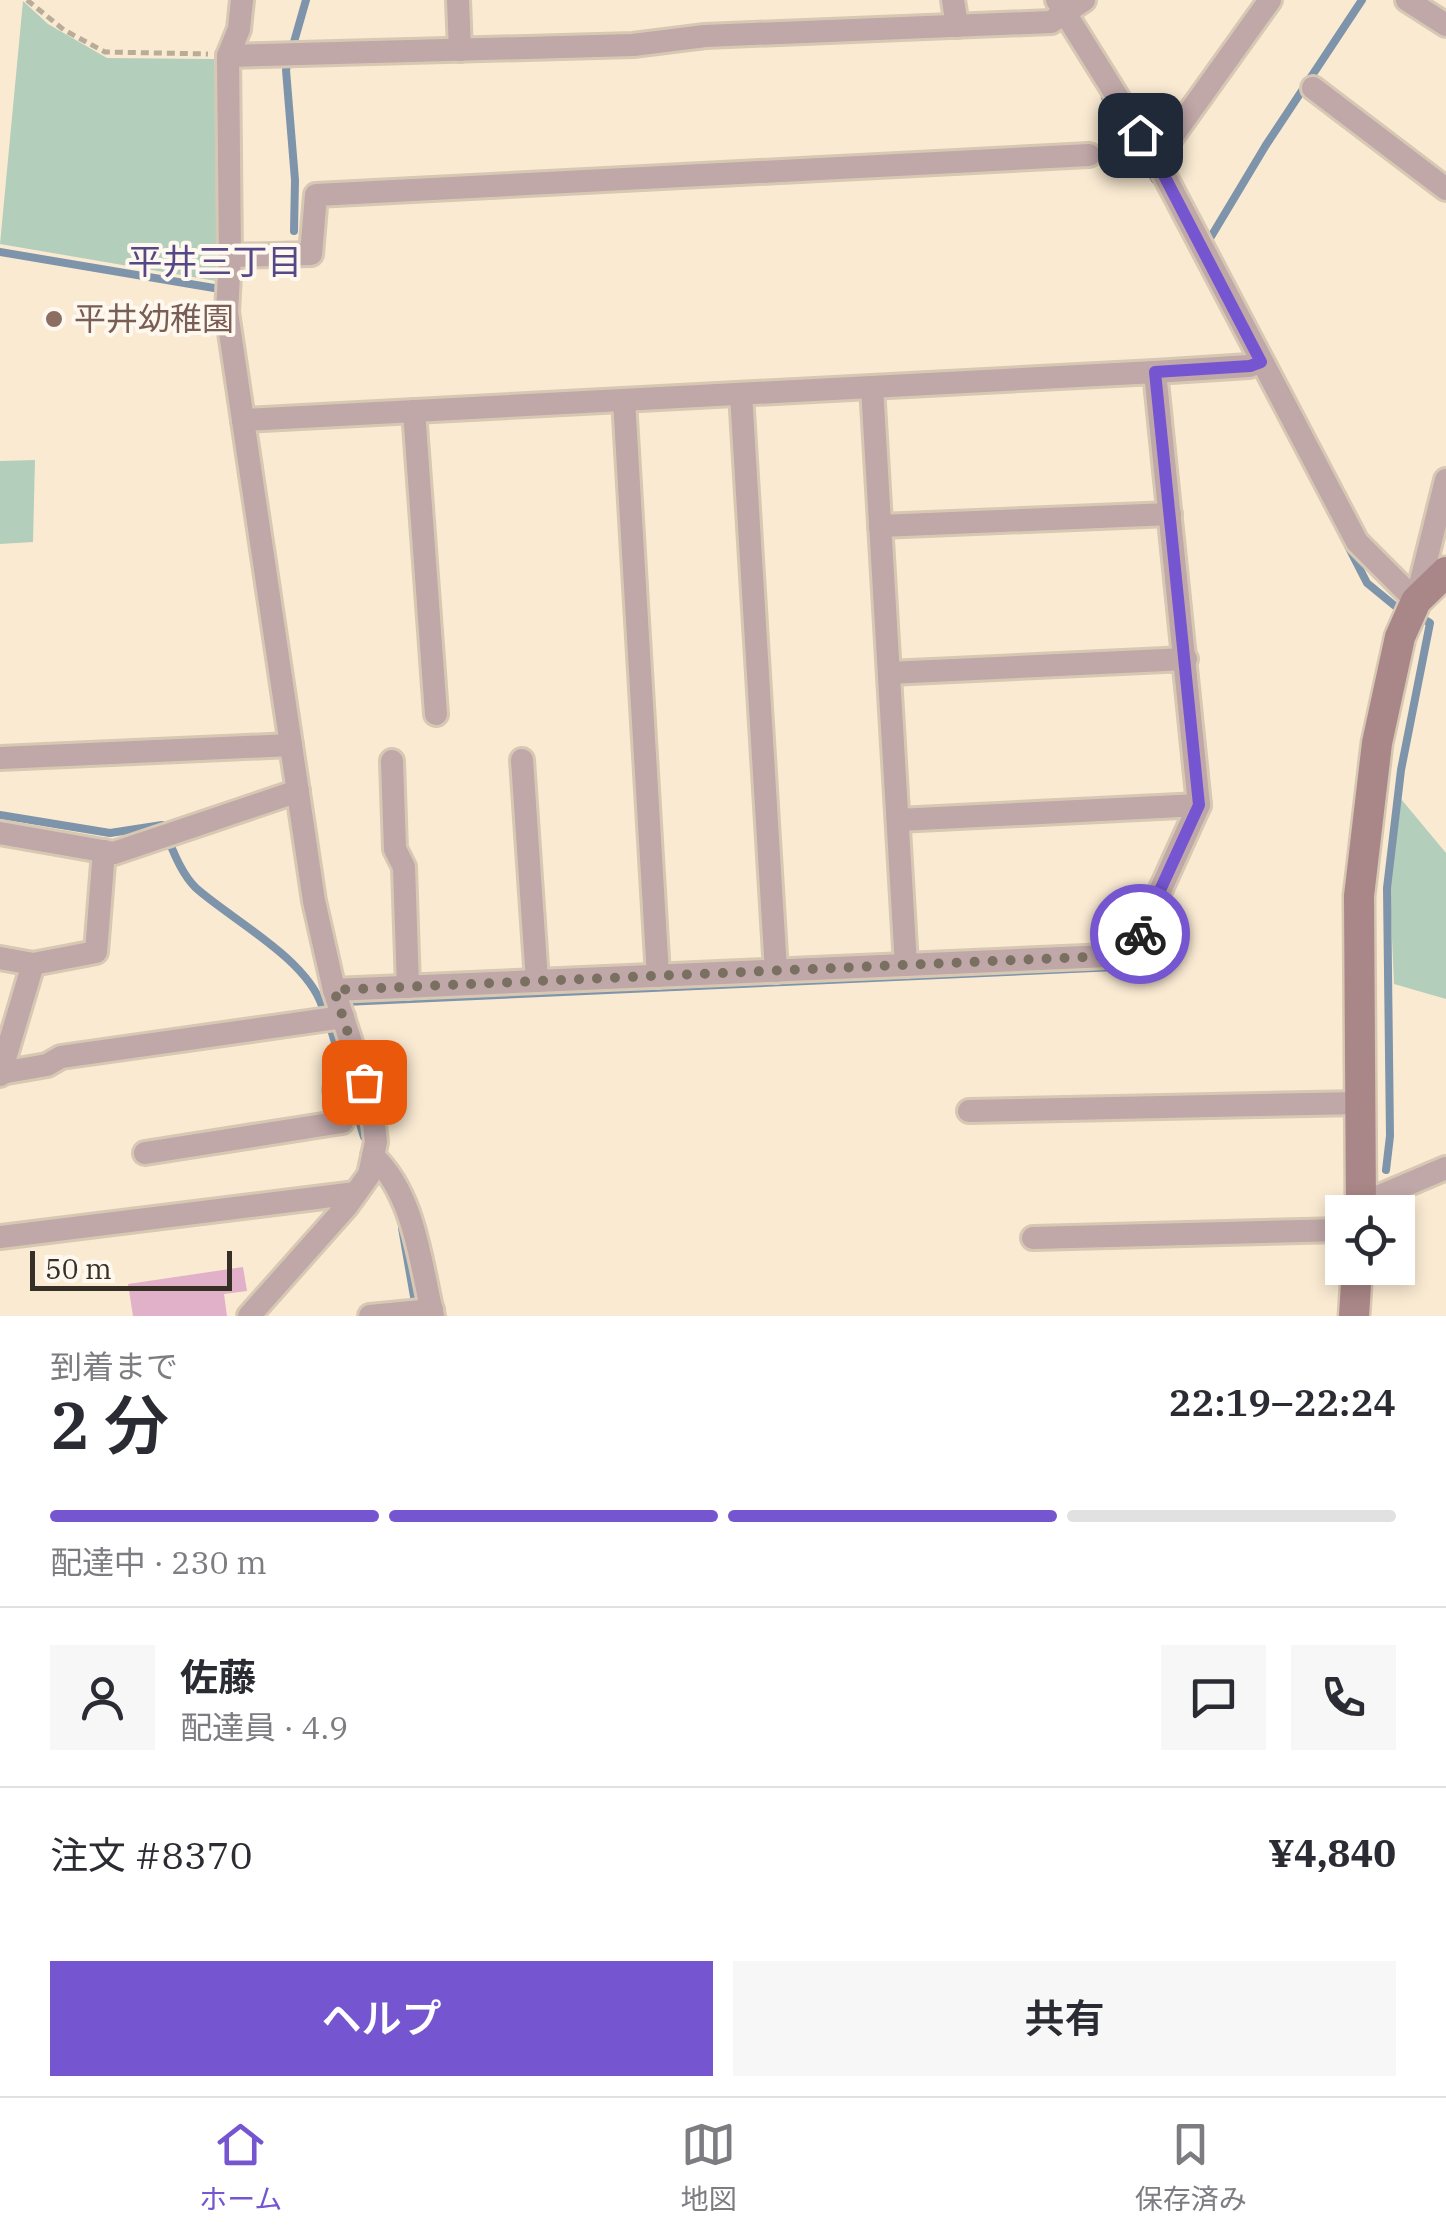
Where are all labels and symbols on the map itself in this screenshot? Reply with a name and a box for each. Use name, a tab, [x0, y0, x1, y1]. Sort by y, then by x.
pin	[1098, 93, 1183, 178]
district label: 平井三丁目	[127, 238, 303, 284]
place label: 平井幼稚園	[74, 297, 234, 339]
marker: 平井幼稚園	[43, 308, 65, 330]
courier	[1090, 884, 1190, 984]
pin	[322, 1040, 407, 1125]
scale bar	[30, 1246, 232, 1290]

